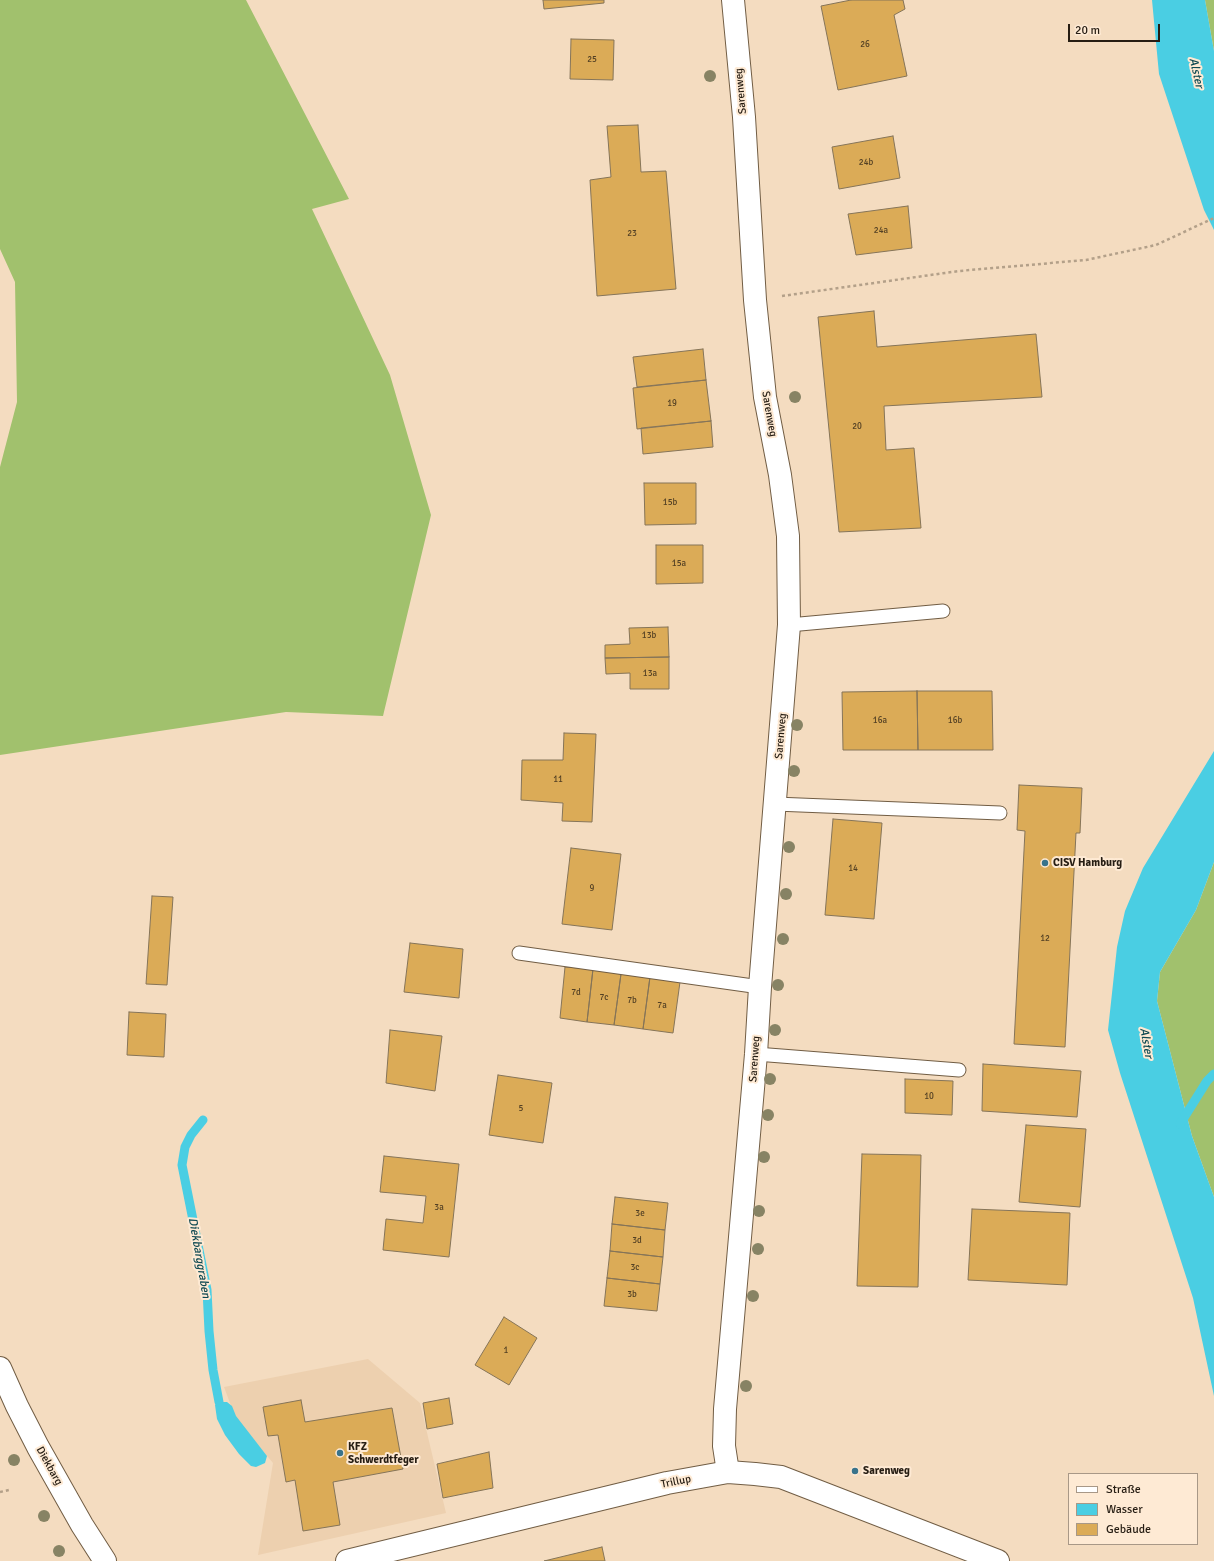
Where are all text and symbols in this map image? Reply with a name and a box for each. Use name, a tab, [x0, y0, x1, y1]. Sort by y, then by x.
scale bar	[1070, 16, 1162, 42]
text: 20 m	[1075, 23, 1100, 38]
house number: 26	[860, 40, 870, 50]
house number: 25	[587, 55, 597, 65]
water label: Alster	[1186, 57, 1206, 89]
street label: Sarenweg	[732, 68, 750, 114]
house number: 24b	[859, 158, 873, 168]
house number: 24a	[874, 226, 888, 236]
house number: 23	[627, 229, 637, 239]
street label: Sarenweg	[759, 390, 779, 438]
house number: 19	[667, 399, 677, 409]
house number: 20	[852, 422, 862, 432]
house number: 15b	[663, 498, 677, 508]
house number: 15a	[672, 559, 686, 569]
house number: 13b	[642, 631, 656, 641]
house number: 13a	[643, 669, 657, 679]
street label: Sarenweg	[772, 713, 790, 759]
house number: 16a	[873, 716, 887, 726]
house number: 16b	[948, 716, 962, 726]
house number: 11	[553, 775, 563, 785]
place label: CISV Hamburg	[1053, 856, 1122, 870]
marker: CISV Hamburg	[1040, 858, 1050, 868]
house number: 14	[848, 864, 858, 874]
house number: 9	[590, 884, 594, 894]
house number: 12	[1040, 934, 1050, 944]
house number: 7d	[571, 988, 581, 998]
house number: 7c	[599, 993, 609, 1003]
house number: 7b	[627, 996, 637, 1006]
house number: 7a	[657, 1001, 667, 1011]
water label: Alster	[1136, 1027, 1156, 1059]
street label: Sarenweg	[747, 1036, 763, 1082]
house number: 10	[924, 1092, 934, 1102]
house number: 5	[519, 1104, 523, 1114]
house number: 3a	[434, 1203, 444, 1213]
house number: 3e	[635, 1209, 645, 1219]
water label: Diekbarggraben	[185, 1217, 213, 1299]
house number: 3d	[632, 1236, 642, 1246]
house number: 3c	[630, 1263, 640, 1273]
house number: 3b	[627, 1290, 637, 1300]
house number: 1	[504, 1346, 508, 1356]
place label: KFZ Schwerdtfeger	[348, 1440, 419, 1466]
street label: Diekbarg	[33, 1444, 65, 1488]
marker: KFZ Schwerdtfeger	[335, 1448, 345, 1458]
place label: Sarenweg	[863, 1464, 910, 1478]
marker: Sarenweg	[850, 1466, 860, 1476]
street label: Trillup	[660, 1473, 692, 1491]
legend	[1068, 1473, 1198, 1545]
text: Straße	[1106, 1482, 1141, 1497]
text: Wasser	[1106, 1502, 1143, 1517]
text: Gebäude	[1106, 1522, 1151, 1537]

